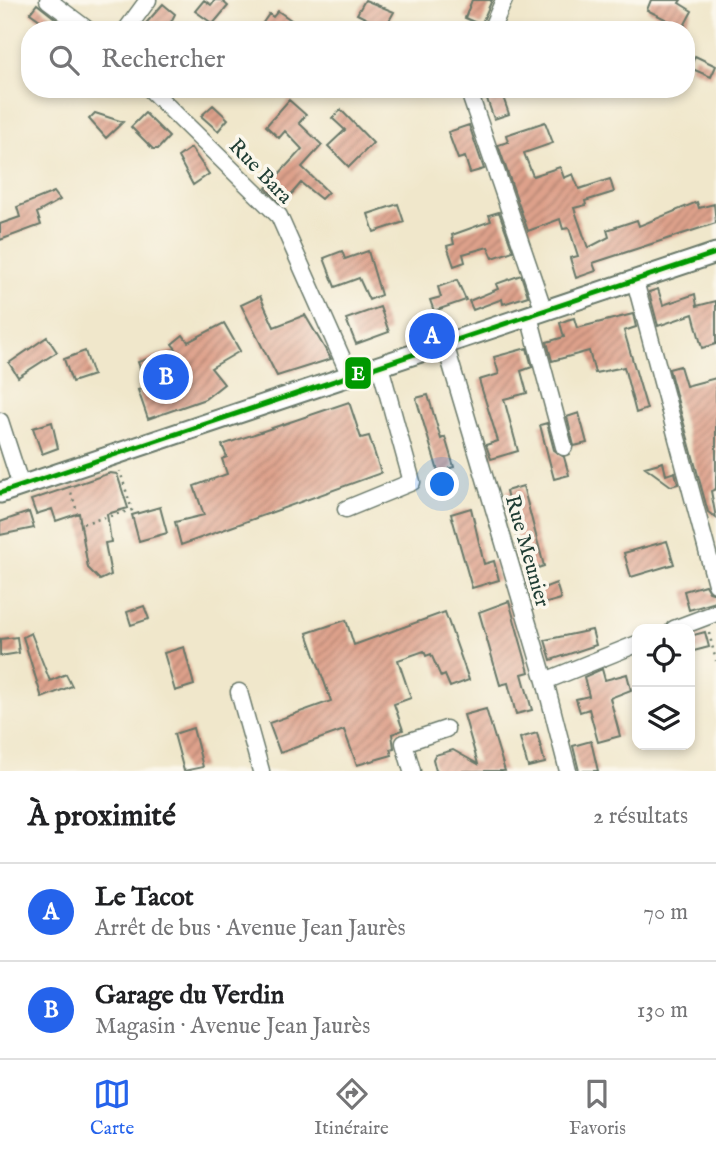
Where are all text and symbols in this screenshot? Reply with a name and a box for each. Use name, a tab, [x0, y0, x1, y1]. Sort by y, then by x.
search box	[21, 21, 695, 98]
icon: search	[45, 41, 83, 79]
text: Rechercher	[101, 43, 225, 76]
street label: Rue Bara	[222, 134, 298, 211]
pin: A	[409, 310, 455, 362]
pin: B	[143, 351, 189, 403]
line badge: E	[344, 356, 372, 390]
text: E	[351, 363, 365, 387]
your location	[425, 467, 459, 501]
street label: Rue Meunier	[498, 492, 555, 611]
map controls	[632, 624, 695, 750]
button: locate	[632, 624, 695, 687]
button: layers	[632, 687, 695, 750]
text: À proximité	[28, 798, 176, 836]
text: 2 résultats	[593, 802, 688, 831]
text: Le Tacot	[95, 881, 194, 914]
text: A	[43, 898, 59, 927]
text: 70 m	[643, 898, 688, 927]
text: Arrêt de bus · Avenue Jean Jaurès	[95, 914, 406, 943]
text: Garage du Verdin	[95, 979, 284, 1012]
text: B	[43, 996, 59, 1025]
text: 130 m	[637, 996, 688, 1025]
text: Magasin · Avenue Jean Jaurès	[95, 1012, 370, 1041]
tab: Carte	[90, 1075, 134, 1141]
tab: Itinéraire	[314, 1075, 389, 1141]
tab: Favoris	[569, 1075, 626, 1141]

